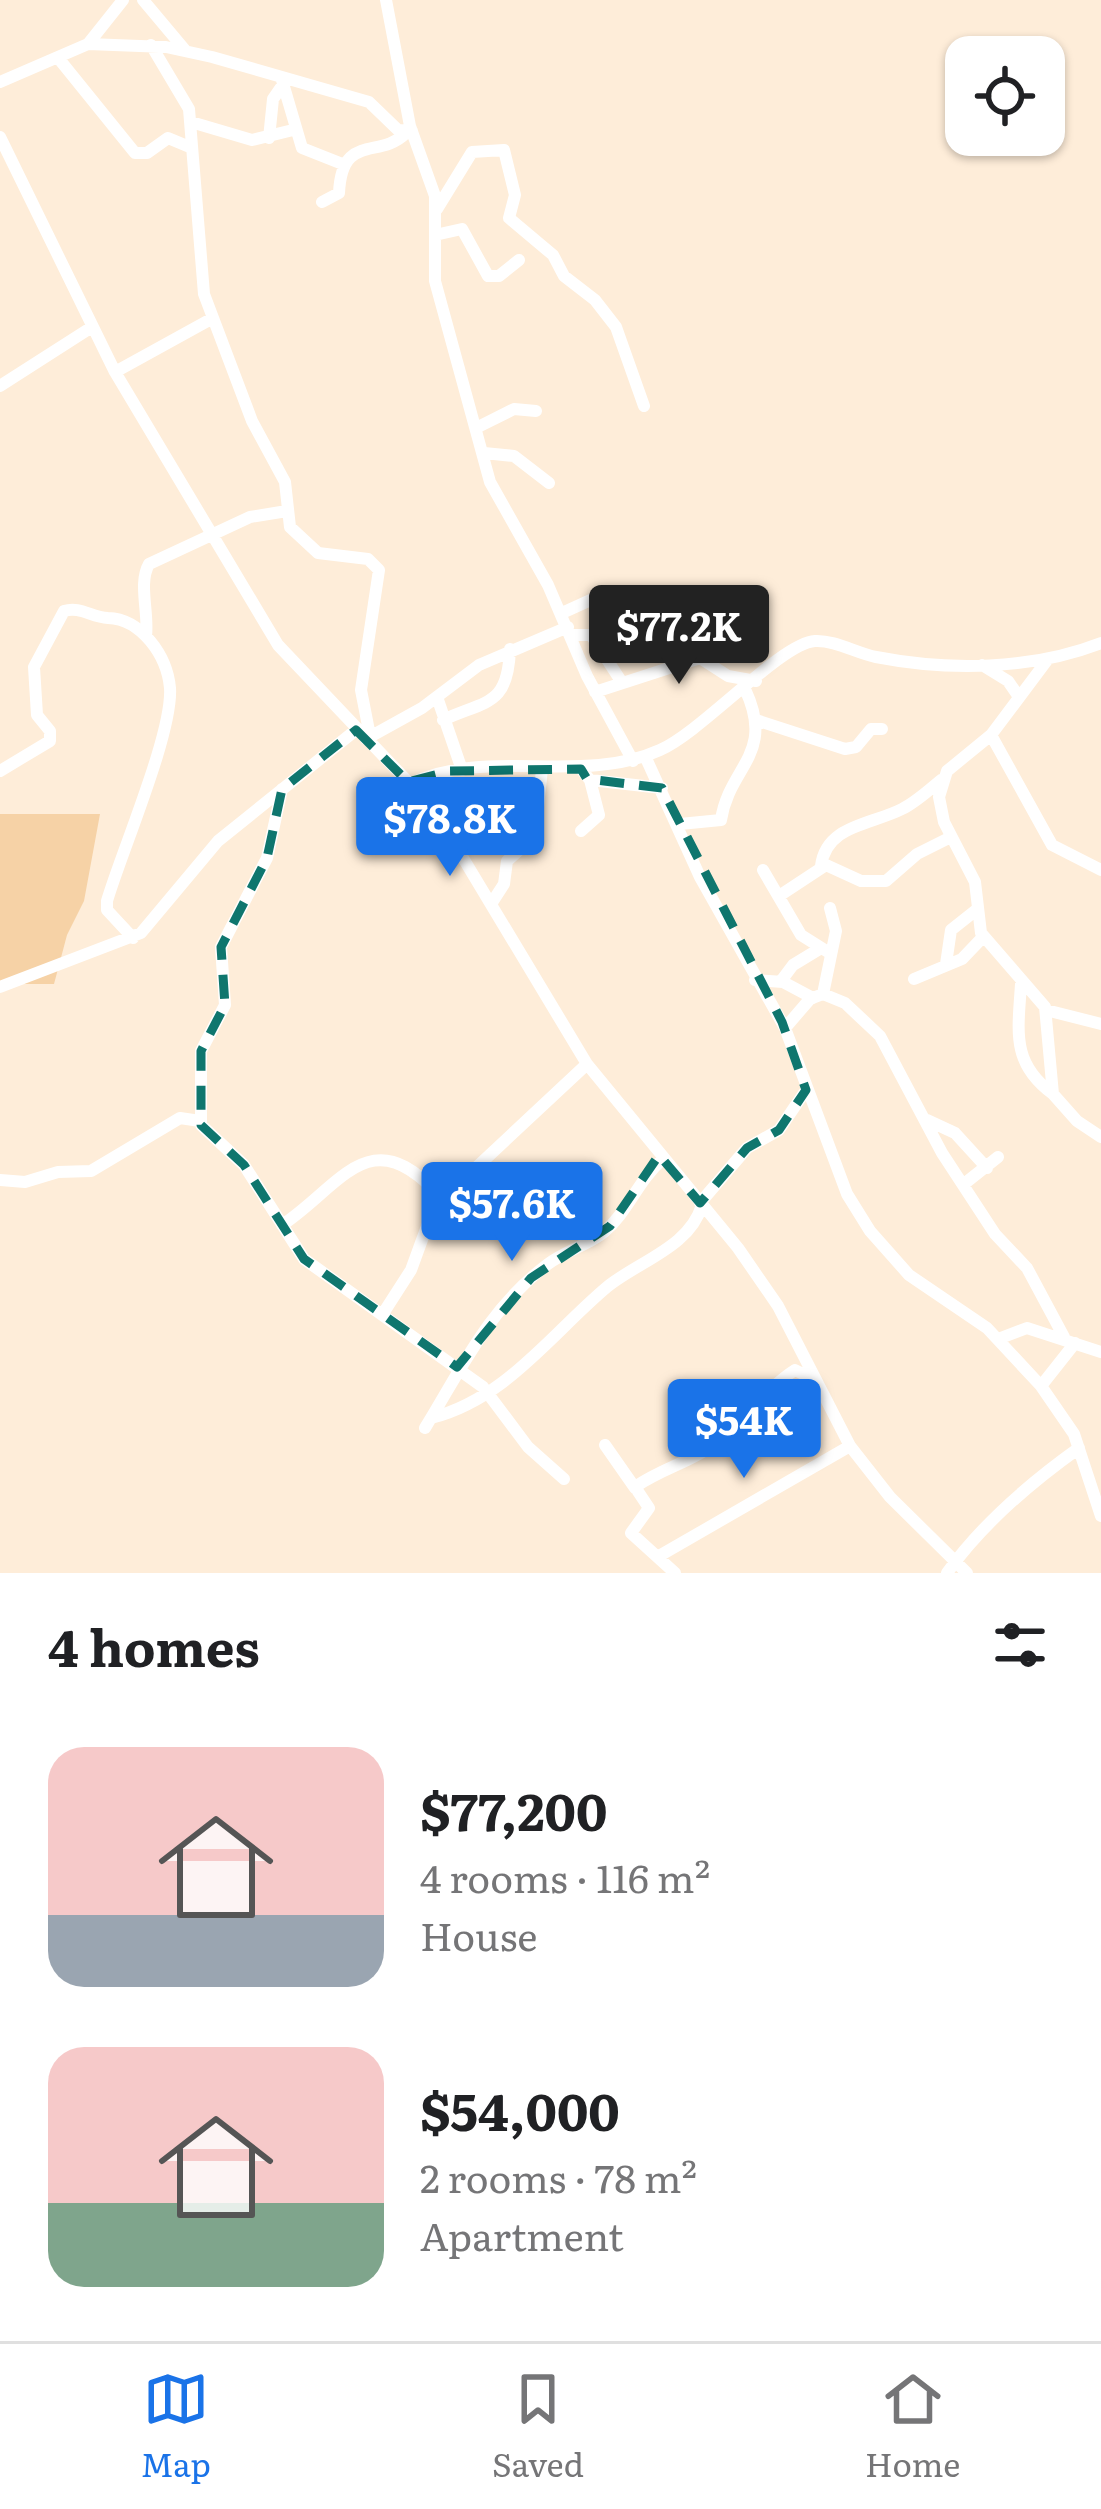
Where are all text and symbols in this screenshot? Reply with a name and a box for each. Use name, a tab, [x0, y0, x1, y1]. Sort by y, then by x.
map controls	[945, 36, 1065, 156]
button: locate	[945, 36, 1065, 156]
pin: $77.2K	[581, 585, 777, 687]
text: $77.2K	[616, 595, 742, 653]
pin: $78.8K	[352, 777, 548, 879]
text: $78.8K	[383, 787, 517, 845]
pin: $57.6K	[414, 1162, 610, 1264]
text: $57.6K	[448, 1172, 576, 1230]
pin: $54K	[673, 1379, 815, 1481]
text: $54K	[695, 1389, 793, 1447]
text: 4 homes	[48, 1607, 260, 1683]
icon: filters	[987, 1612, 1053, 1678]
text: $77,200	[420, 1771, 607, 1847]
icon: home	[144, 1795, 288, 1939]
text: 4 rooms · 116 m²	[420, 1847, 710, 1905]
text: House	[420, 1905, 538, 1963]
text: $54,000	[420, 2071, 620, 2147]
icon: home	[144, 2095, 288, 2239]
text: 2 rooms · 78 m²	[420, 2147, 697, 2205]
text: Apartment	[420, 2205, 624, 2263]
tab: Map	[141, 2366, 211, 2487]
tab: Saved	[492, 2366, 584, 2487]
tab: Home	[865, 2366, 960, 2487]

